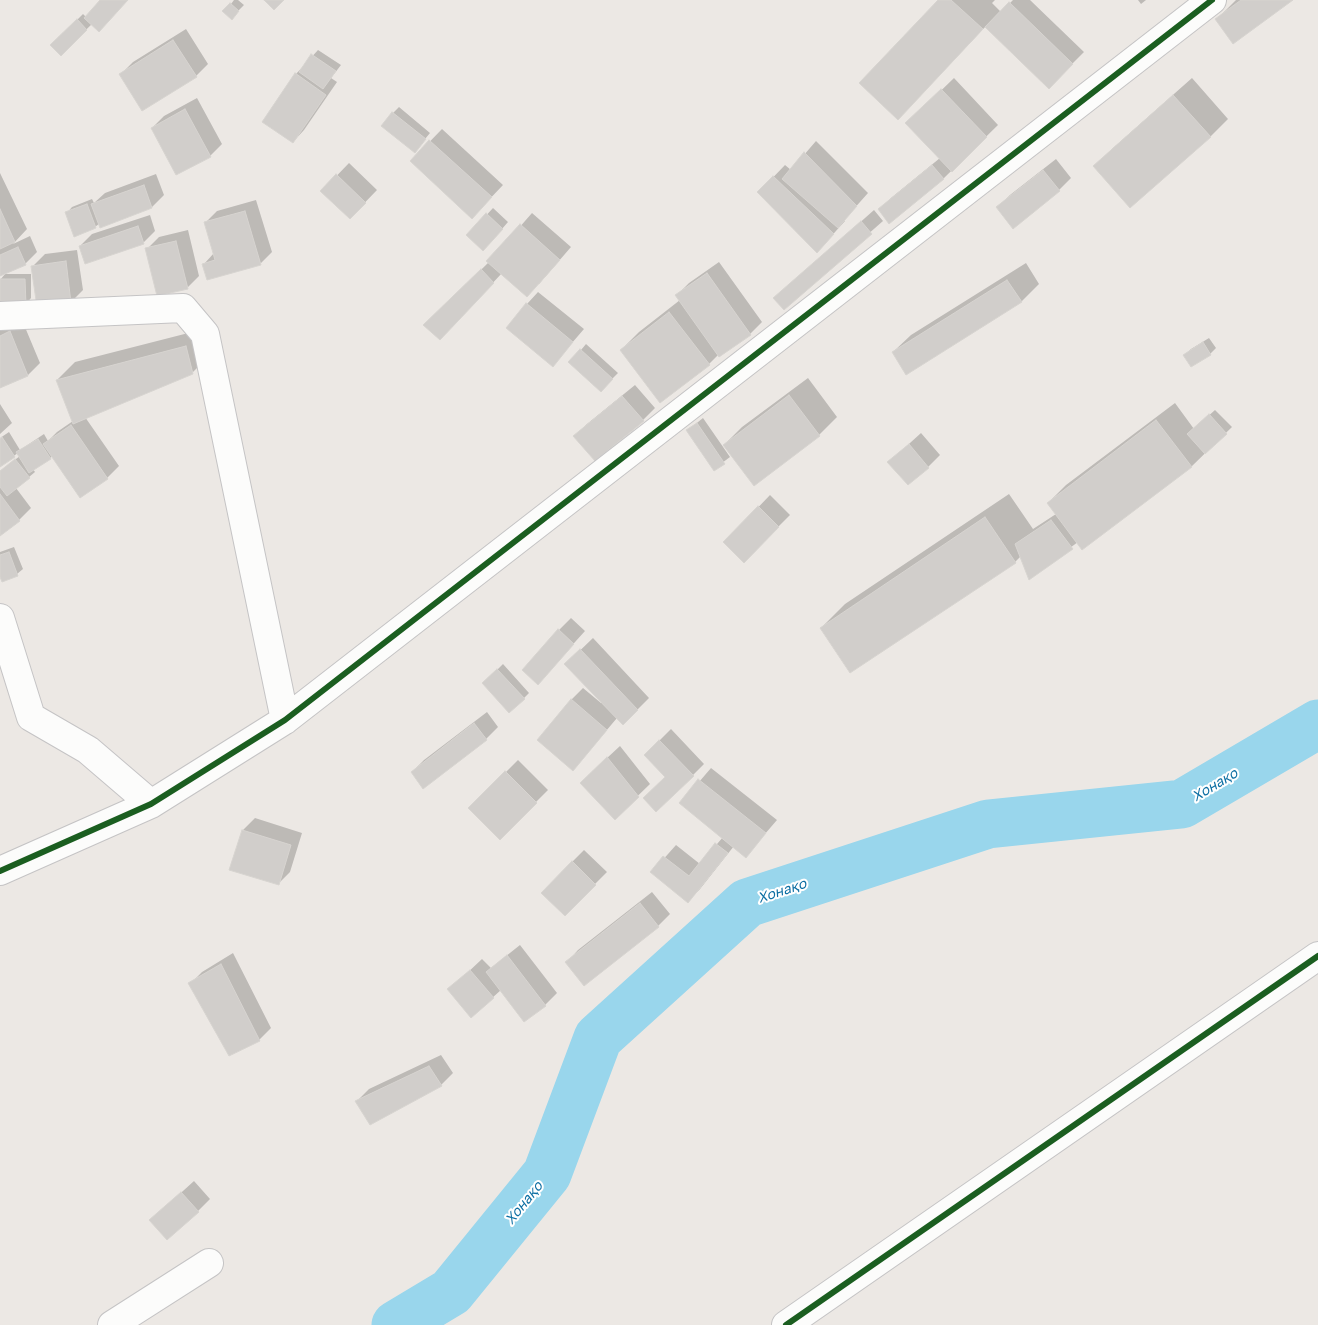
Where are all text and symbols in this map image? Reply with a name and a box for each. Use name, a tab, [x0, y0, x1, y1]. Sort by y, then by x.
water label: Хонақо	[1189, 765, 1241, 805]
water label: Хонақо	[756, 875, 808, 907]
water label: Хонақо	[502, 1178, 546, 1228]

